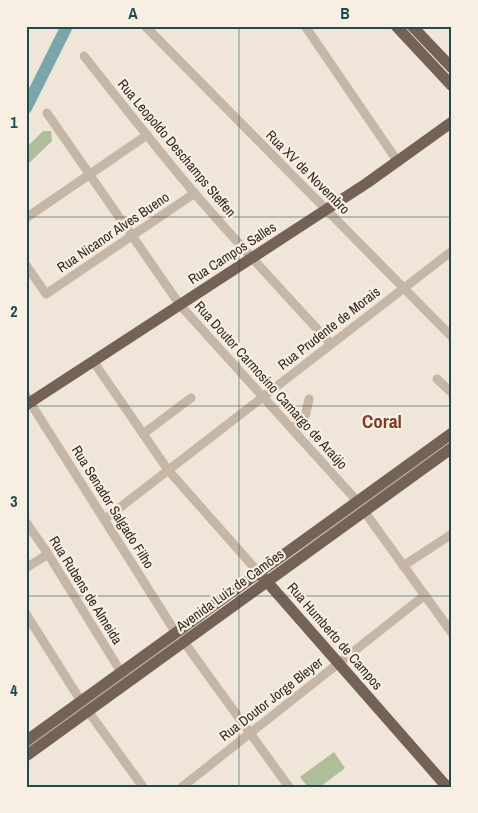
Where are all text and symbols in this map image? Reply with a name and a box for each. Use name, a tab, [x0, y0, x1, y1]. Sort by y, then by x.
text: A	[128, 2, 138, 24]
text: B	[340, 2, 350, 24]
street label: Rua Leopoldo Deschamps Steffen	[114, 75, 240, 221]
text: 1	[10, 111, 18, 133]
street label: Rua XV de Novembro	[262, 126, 354, 218]
street label: Rua Nicanor Alves Bueno	[53, 188, 173, 276]
street label: Rua Campos Salles	[185, 218, 280, 288]
street label: Rua Prudente de Morais	[274, 282, 384, 374]
street label: Rua Doutor Carmosino Camargo de Araújo	[191, 297, 351, 473]
text: 2	[10, 300, 18, 322]
district label: Coral	[362, 408, 402, 434]
street label: Rua Senador Salgado Filho	[68, 442, 158, 572]
text: 3	[10, 490, 18, 512]
street label: Rua Rubens de Almeida	[45, 532, 127, 648]
street label: Avenida Luiz de Camões	[172, 545, 288, 636]
street label: Rua Humberto de Campos	[283, 579, 387, 694]
street label: Rua Doutor Jorge Bleyer	[216, 653, 326, 745]
text: 4	[10, 679, 18, 701]

